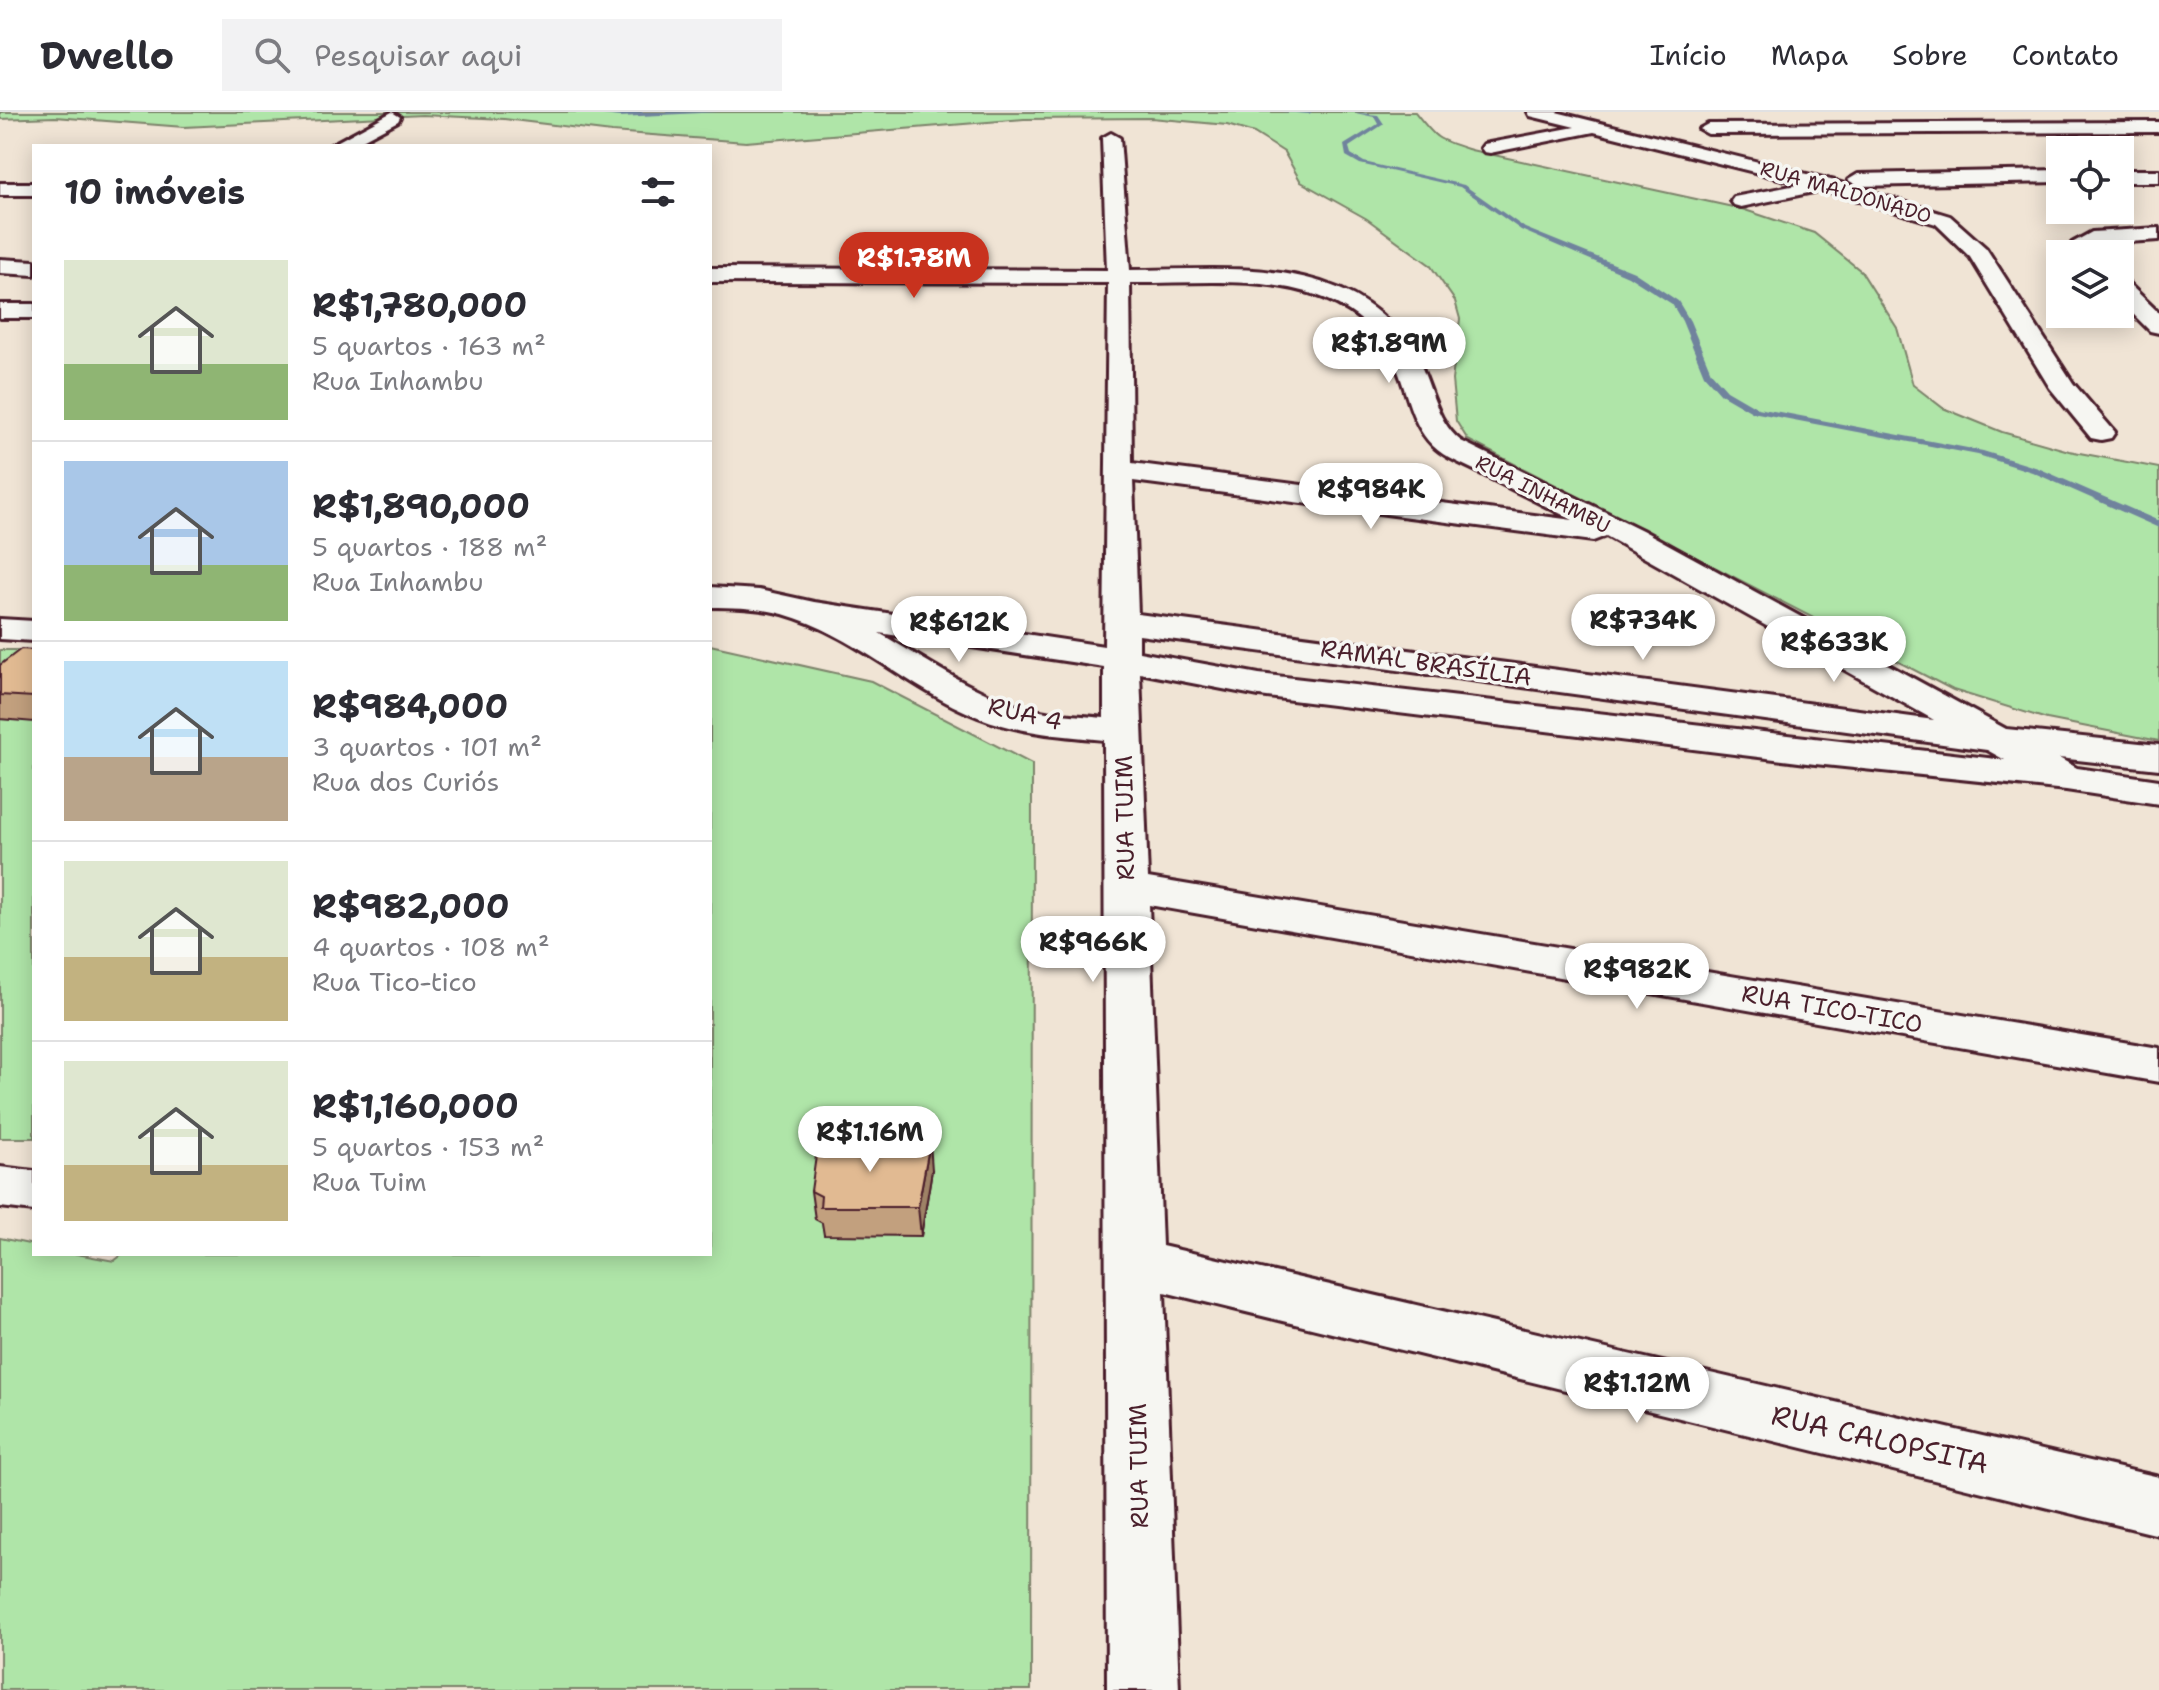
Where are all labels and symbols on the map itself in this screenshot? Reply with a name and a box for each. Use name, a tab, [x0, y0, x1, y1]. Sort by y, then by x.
street label: RUA MALDONADO	[1757, 155, 1935, 229]
pin: R$1.78M	[840, 232, 988, 300]
pin: R$1.89M	[1315, 317, 1463, 385]
street label: RUA INHAMBU	[1471, 449, 1615, 539]
pin: R$984K	[1306, 463, 1436, 531]
pin: R$734K	[1578, 594, 1708, 662]
pin: R$612K	[894, 596, 1024, 664]
pin: R$633K	[1769, 616, 1899, 684]
street label: RAMAL BRASÍLIA	[1318, 632, 1534, 694]
street label: RUA 4	[985, 690, 1065, 738]
street label: RUA TUIM	[1108, 755, 1142, 881]
pin: R$966K	[1028, 916, 1158, 984]
pin: R$982K	[1572, 943, 1702, 1011]
street label: RUA TICO-TICO	[1739, 977, 1925, 1041]
pin: R$1.16M	[796, 1106, 944, 1174]
pin: R$1.12M	[1563, 1357, 1711, 1425]
street label: RUA CALOPSITA	[1768, 1396, 1992, 1482]
street label: RUA TUIM	[1122, 1403, 1156, 1529]

